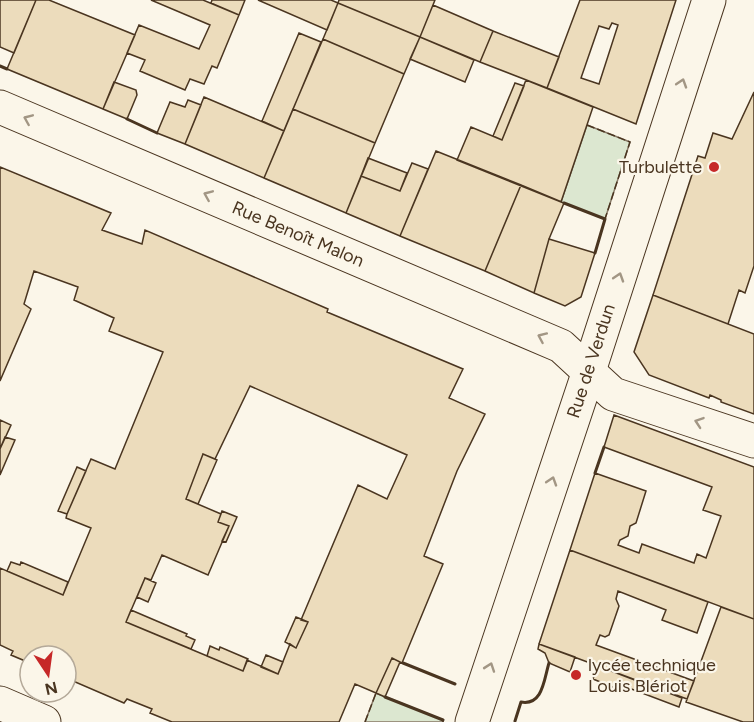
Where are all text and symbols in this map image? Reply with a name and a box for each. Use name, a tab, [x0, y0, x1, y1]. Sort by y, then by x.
one-way arrow	[675, 78, 687, 89]
one-way arrow	[24, 114, 35, 126]
place label: Turbulette	[619, 156, 702, 178]
marker: Turbulette	[707, 160, 721, 174]
one-way arrow	[203, 190, 214, 202]
street label: Rue Benoît Malon	[229, 196, 367, 272]
one-way arrow	[612, 272, 625, 283]
street label: Rue de Verdun	[562, 301, 620, 421]
one-way arrow	[537, 332, 548, 344]
one-way arrow	[694, 417, 704, 429]
one-way arrow	[545, 476, 557, 487]
north arrow	[18, 644, 78, 704]
place label: lycée technique Louis Blériot	[588, 654, 716, 697]
one-way arrow	[483, 662, 496, 672]
marker: lycée technique Louis Blériot	[569, 668, 583, 682]
text: N	[43, 677, 59, 699]

